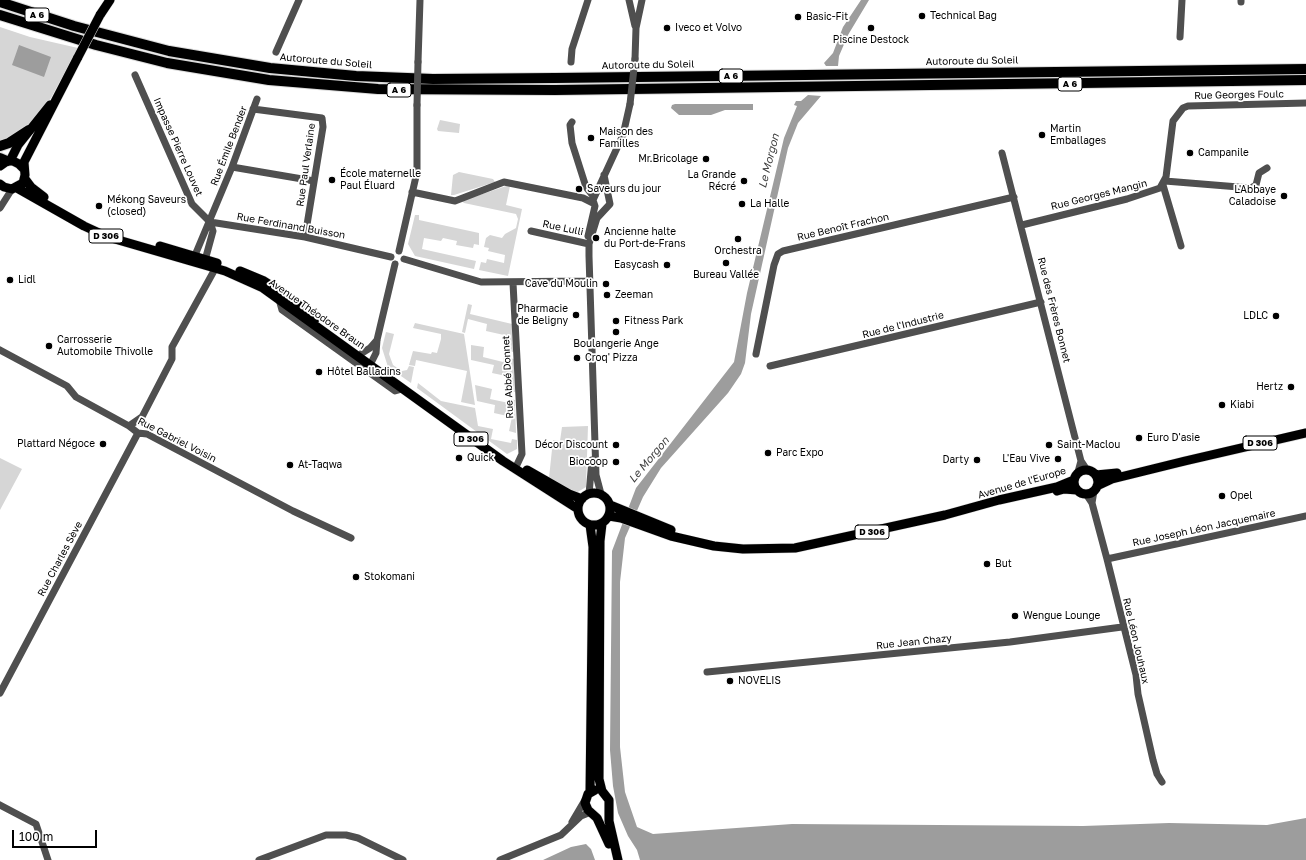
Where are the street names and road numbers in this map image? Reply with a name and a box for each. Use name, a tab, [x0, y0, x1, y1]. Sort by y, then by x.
road number: A 6	[25, 8, 49, 22]
street label: Autoroute du Soleil	[279, 51, 373, 71]
street label: Autoroute du Soleil	[926, 54, 1018, 68]
street label: Autoroute du Soleil	[602, 58, 694, 72]
road number: A 6	[719, 69, 743, 83]
road number: A 6	[1058, 77, 1082, 91]
road number: A 6	[387, 83, 411, 97]
street label: Rue Georges Foulc	[1194, 88, 1284, 102]
street label: Impasse Pierre Louvet	[151, 96, 205, 198]
street label: Rue Émile Bender	[208, 104, 250, 188]
street label: Rue Paul Verlaine	[294, 123, 318, 207]
street label: Rue Georges Mangin	[1050, 177, 1148, 213]
street label: Rue Ferdinand Buisson	[236, 211, 346, 241]
street label: Rue Benoît Frachon	[796, 211, 890, 243]
street label: Rue Lulli	[541, 218, 585, 238]
road number: D 306	[89, 229, 123, 243]
street label: Rue des Frères Bonnet	[1035, 256, 1073, 364]
street label: Avenue Théodore Braun	[267, 276, 367, 352]
street label: Rue de l'Industrie	[861, 309, 945, 341]
street label: Rue Abbé Donnet	[500, 335, 516, 419]
street label: Rue Gabriel Voisin	[136, 415, 218, 465]
road number: D 306	[454, 432, 488, 446]
road number: D 306	[1243, 436, 1277, 450]
street label: Avenue de l'Europe	[977, 465, 1067, 501]
street label: Rue Joseph Léon Jacquemaire	[1131, 507, 1277, 549]
street label: Rue Charles Sève	[35, 519, 85, 599]
road number: D 306	[855, 525, 889, 539]
street label: Rue Léon Jouhaux	[1120, 597, 1152, 685]
street label: Rue Jean Chazy	[876, 632, 952, 652]

